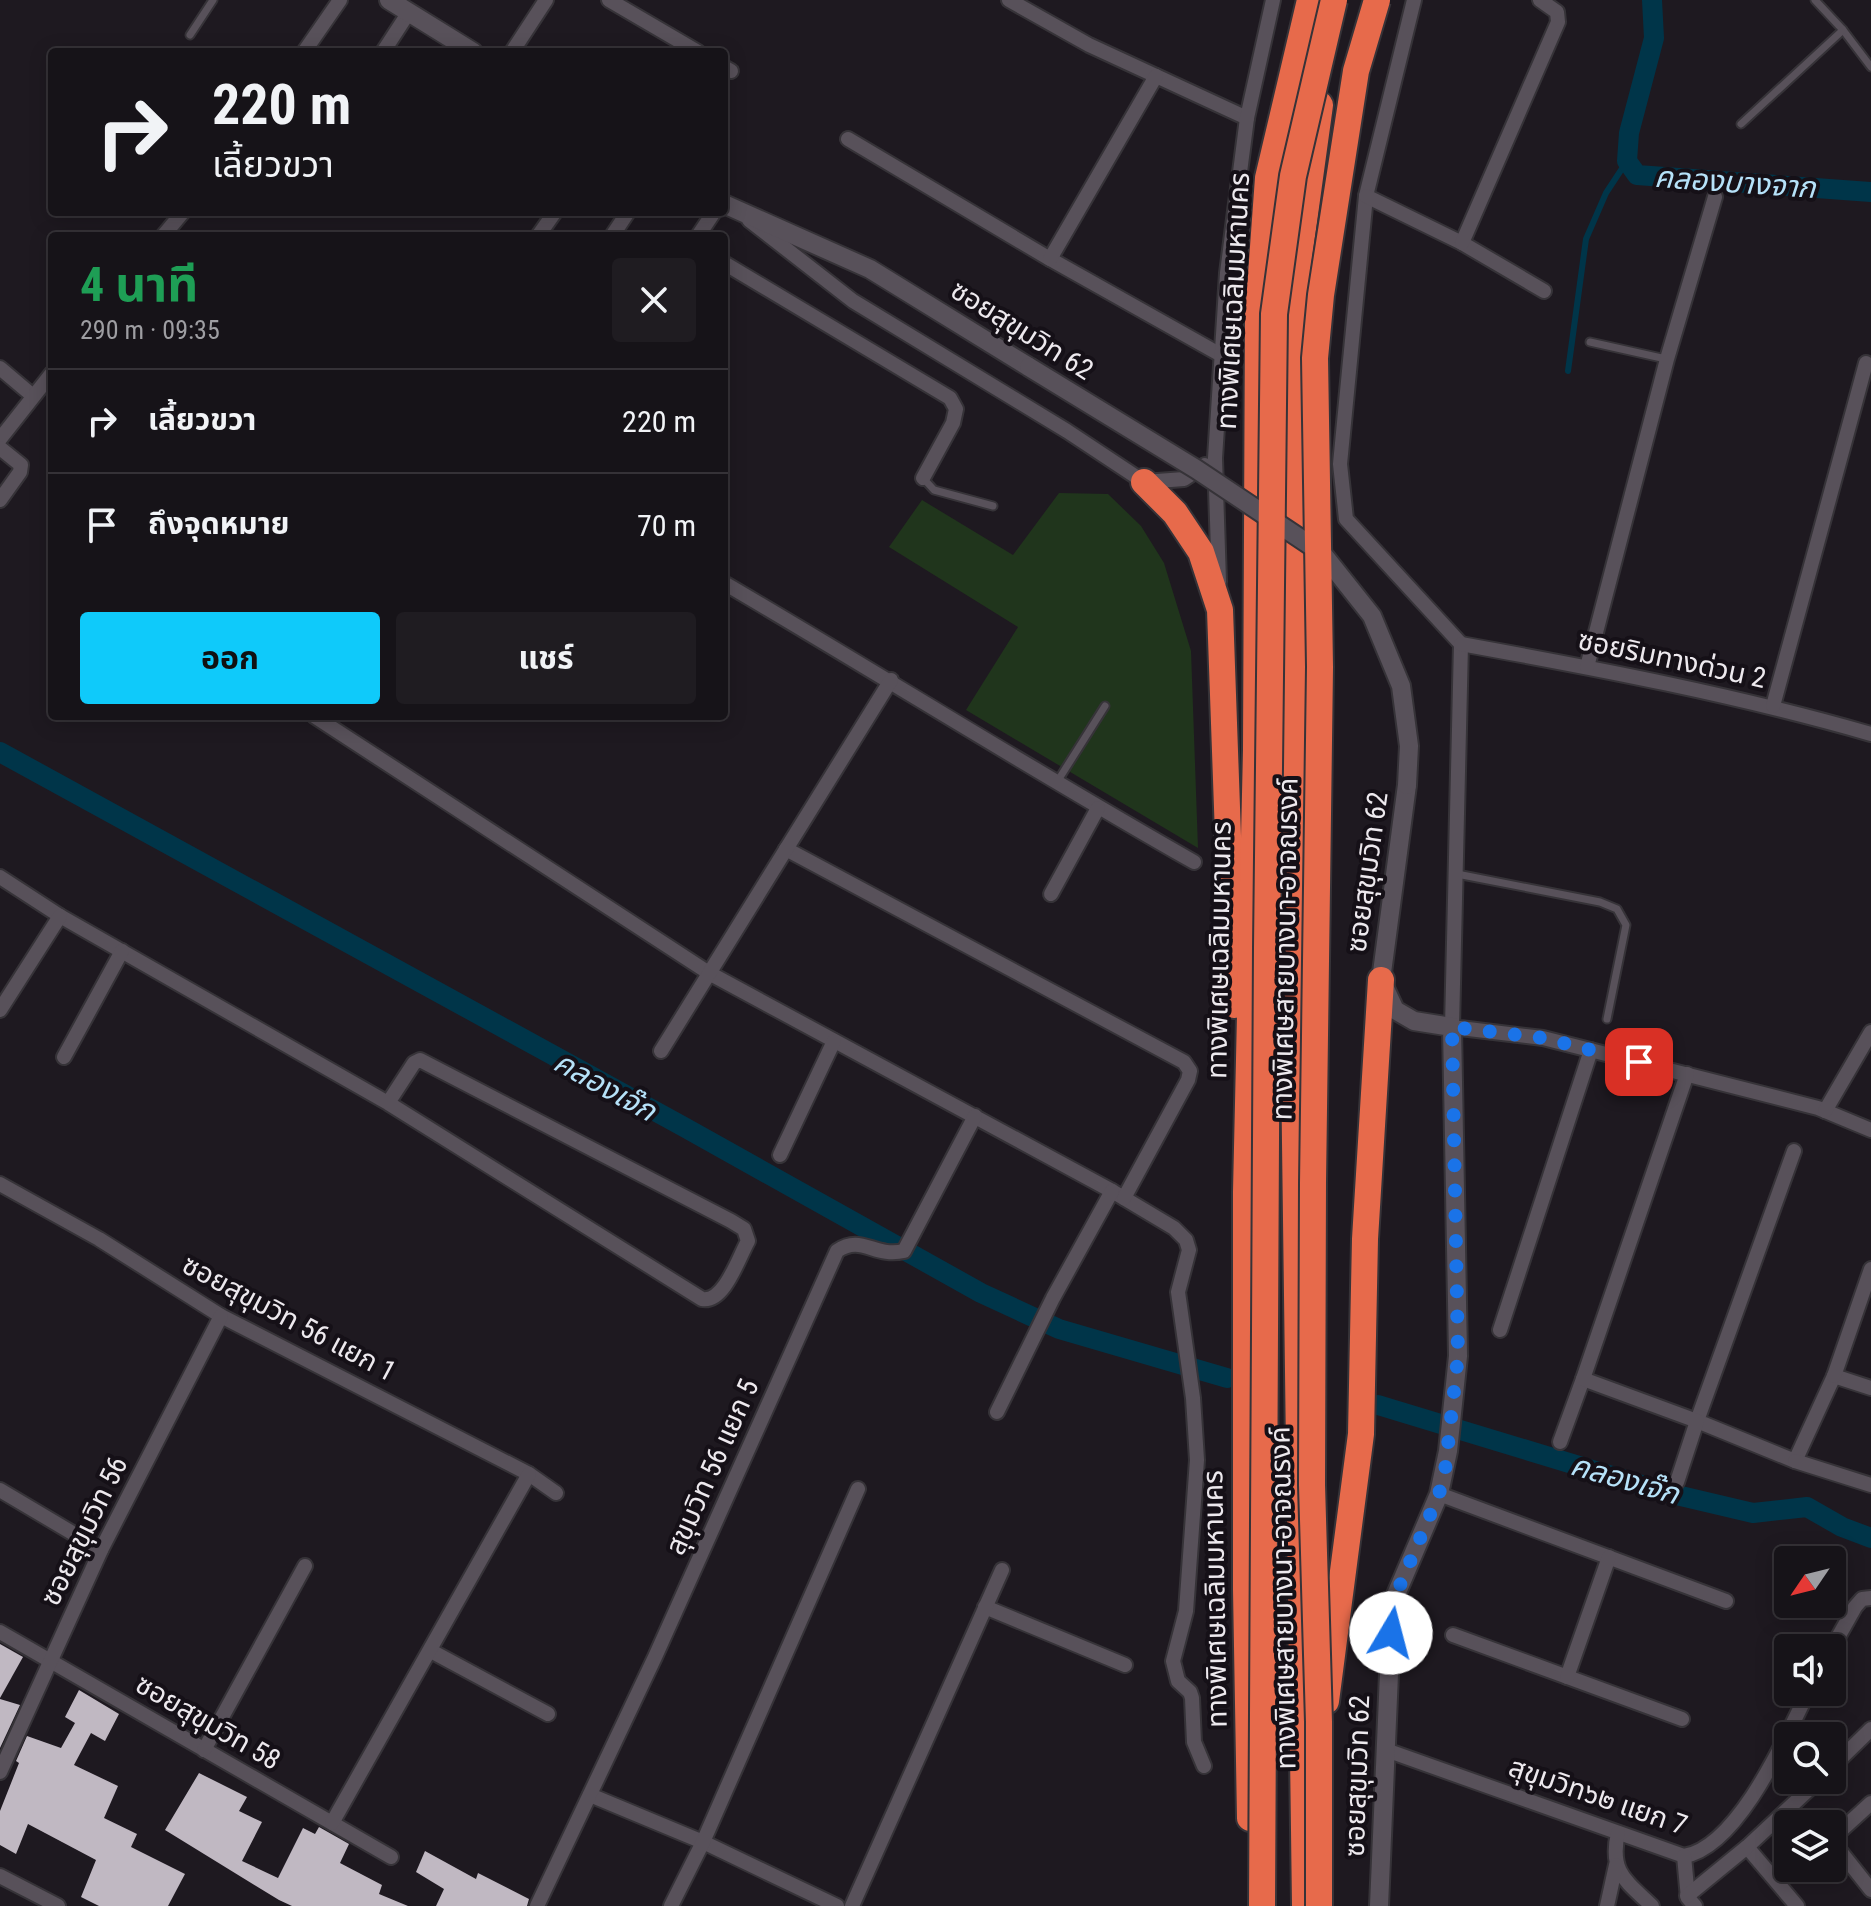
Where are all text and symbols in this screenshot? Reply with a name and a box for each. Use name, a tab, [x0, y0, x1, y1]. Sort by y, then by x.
text: 220 m	[212, 72, 351, 138]
icon: right	[80, 80, 184, 184]
text: เลี้ยวขวา	[212, 144, 334, 186]
water label: คลองบางจาก	[1653, 159, 1818, 205]
street label: ทางพิเศษเฉลิมมหานคร	[1210, 172, 1256, 430]
text: 4 นาที	[80, 256, 198, 313]
button: close	[612, 258, 696, 342]
street label: ซอยสุขุมวิท 62	[945, 273, 1099, 387]
text: 290 m · 09:35	[80, 315, 220, 345]
icon: right	[80, 399, 124, 443]
text: เลี้ยวขวา	[148, 402, 256, 437]
text: 220 m	[622, 404, 696, 439]
icon: arrive	[80, 503, 124, 547]
text: ถึงจุดหมาย	[148, 506, 289, 541]
text: 70 m	[637, 508, 696, 543]
button: ออก	[80, 612, 380, 704]
button: แชร์	[396, 612, 696, 704]
street label: ซอยริมทางด่วน 2	[1575, 623, 1769, 695]
street label: ทางพิเศษสายบางนา-อาจณรงค์	[1266, 777, 1304, 1121]
street label: ซอยสุขุมวิท 62	[1339, 790, 1395, 954]
street label: ทางพิเศษเฉลิมมหานคร	[1200, 821, 1238, 1079]
pin	[1605, 1028, 1673, 1096]
icon: arrive	[1617, 1040, 1661, 1084]
water label: คลองเจ๊ก	[548, 1044, 663, 1129]
street label: ซอยสุขุมวิท 56 แยก 1	[177, 1248, 401, 1388]
street label: สุขุมวิท 56 แยก 5	[659, 1374, 765, 1560]
street label: ทางพิเศษสายบางนา-อาจณรงค์	[1264, 1426, 1302, 1770]
water label: คลองเจ๊ก	[1567, 1447, 1684, 1511]
street label: ซอยสุขุมวิท 56	[34, 1451, 134, 1611]
street label: ทางพิเศษเฉลิมมหานคร	[1196, 1470, 1234, 1728]
north arrow	[1774, 1546, 1846, 1618]
map controls	[1774, 1546, 1846, 1882]
position arrow	[1349, 1591, 1433, 1675]
button: sound	[1774, 1634, 1846, 1706]
street label: ซอยสุขุมวิท 58	[130, 1667, 286, 1777]
street label: ซอยสุขุมวิท 62	[1338, 1695, 1376, 1857]
button: search	[1774, 1722, 1846, 1794]
street label: สุขุมวิท๖๒ แยก 7	[1505, 1750, 1691, 1842]
button: layers	[1774, 1810, 1846, 1882]

